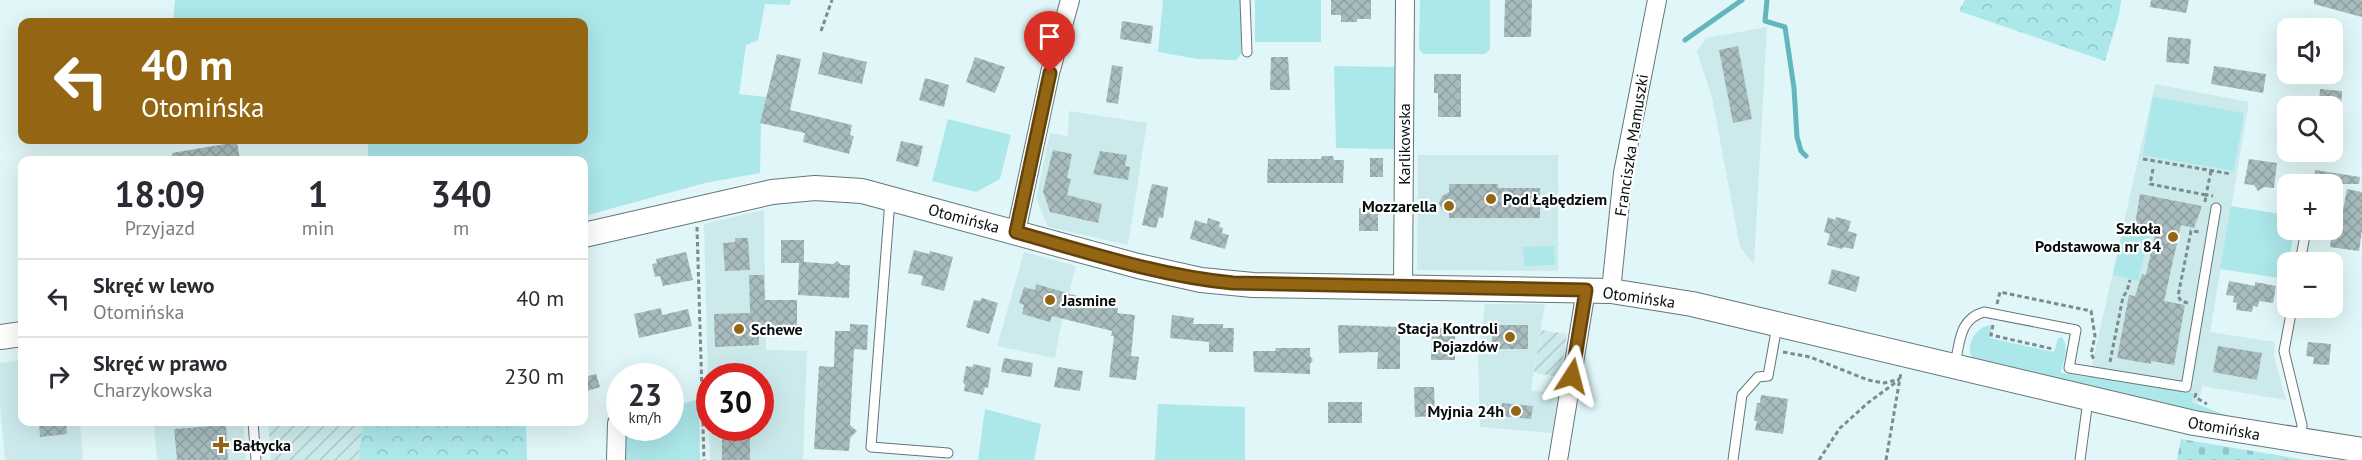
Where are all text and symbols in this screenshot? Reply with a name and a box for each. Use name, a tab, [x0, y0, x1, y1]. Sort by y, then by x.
pin	[1024, 11, 1075, 73]
map controls	[2277, 18, 2343, 318]
button: sound	[2277, 18, 2343, 84]
icon: arrive	[1033, 20, 1066, 53]
text: 40 m	[141, 37, 233, 92]
icon: left	[42, 42, 120, 120]
street label: Franciszka Mamuszki	[1610, 72, 1652, 218]
text: Otomińska	[141, 90, 264, 124]
button: search	[2277, 96, 2343, 162]
street label: Karlikowska	[1394, 103, 1414, 185]
text: 18:09	[114, 170, 206, 217]
text: 1	[308, 170, 328, 217]
text: 340	[431, 170, 492, 217]
button: +	[2277, 174, 2343, 240]
place label: Pod Łąbędziem	[1503, 189, 1607, 209]
marker: Pod Łąbędziem	[1484, 192, 1498, 206]
place label: Mozzarella	[1362, 196, 1437, 216]
street label: Otomińska	[926, 199, 1002, 237]
marker: Mozzarella	[1442, 199, 1456, 213]
text: Przyjazd	[125, 215, 195, 241]
text: min	[302, 215, 334, 241]
text: m	[453, 215, 469, 241]
place label: Szkoła Podstawowa nr 84	[2035, 218, 2161, 256]
marker: Szkoła Podstawowa nr 84	[2166, 230, 2180, 244]
button: −	[2277, 252, 2343, 318]
text: Skręć w lewo	[93, 271, 214, 299]
icon: left	[42, 282, 75, 315]
street label: Otomińska	[1601, 282, 1677, 312]
text: 40 m	[516, 284, 564, 312]
place label: Jasmine	[1061, 290, 1116, 310]
marker: Jasmine	[1043, 293, 1057, 307]
text: Otomińska	[93, 299, 184, 325]
place label: Stacja Kontroli Pojazdów	[1398, 318, 1498, 356]
place label: Schewe	[751, 319, 803, 339]
marker: Schewe	[732, 322, 746, 336]
marker: Stacja Kontroli Pojazdów	[1503, 330, 1517, 344]
position arrow	[1540, 344, 1604, 408]
text: Skręć w prawo	[93, 349, 227, 377]
icon: right	[42, 360, 75, 393]
text: 230 m	[504, 362, 564, 390]
speed limit sign: 30	[696, 363, 774, 441]
text: 23	[628, 375, 662, 414]
text: Charzykowska	[93, 377, 213, 403]
place label: Myjnia 24h	[1427, 401, 1504, 421]
marker: Myjnia 24h	[1509, 404, 1523, 418]
text: km/h	[629, 408, 661, 427]
street label: Otomińska	[2186, 412, 2262, 444]
place label: Bałtycka	[233, 435, 291, 455]
marker: Bałtycka	[214, 438, 228, 452]

